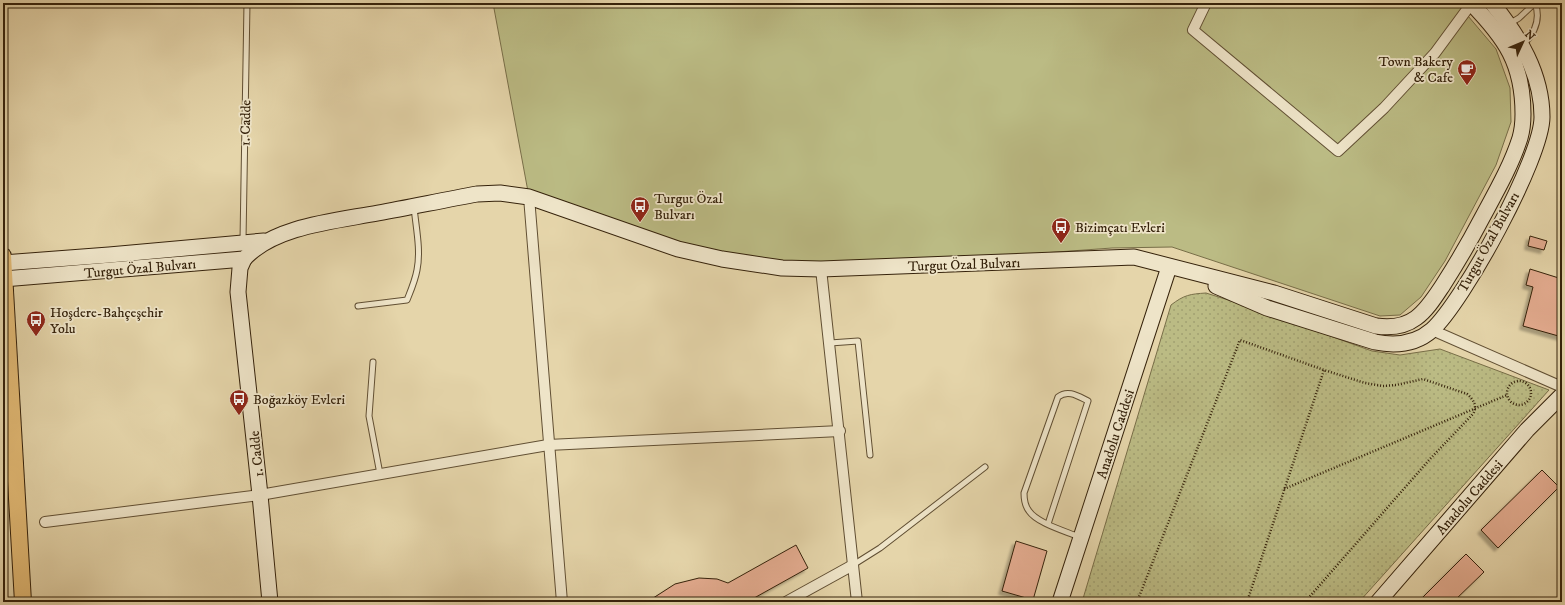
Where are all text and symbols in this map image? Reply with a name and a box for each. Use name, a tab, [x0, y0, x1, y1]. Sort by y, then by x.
north arrow	[1503, 22, 1543, 62]
text: N	[1521, 28, 1538, 44]
place label: Town Bakery & Cafe	[1379, 53, 1453, 87]
cafe icon: Town Bakery & Cafe	[1456, 58, 1478, 86]
street label: 1. Cadde	[237, 99, 255, 146]
street label: Turgut Özal Bulvarı	[1454, 189, 1524, 296]
place label: Turgut Özal Bulvarı	[654, 190, 724, 224]
bus stop icon: Turgut Özal Bulvarı	[629, 195, 651, 223]
bus stop icon: Bizimçatı Evleri	[1050, 216, 1072, 244]
place label: Bizimçatı Evleri	[1075, 219, 1165, 237]
street label: Turgut Özal Bulvarı	[908, 254, 1021, 276]
street label: Turgut Özal Bulvarı	[83, 255, 197, 283]
place label: Hoşdere-Bahçeşehir Yolu	[50, 304, 164, 338]
bus stop icon: Hoşdere-Bahçeşehir Yolu	[25, 309, 47, 337]
street label: Anadolu Caddesi	[1093, 387, 1139, 481]
bus stop icon: Boğazköy Evleri	[228, 388, 250, 416]
place label: Boğazköy Evleri	[253, 391, 345, 409]
street label: 1. Cadde	[246, 430, 268, 478]
street label: Anadolu Caddesi	[1432, 456, 1507, 539]

